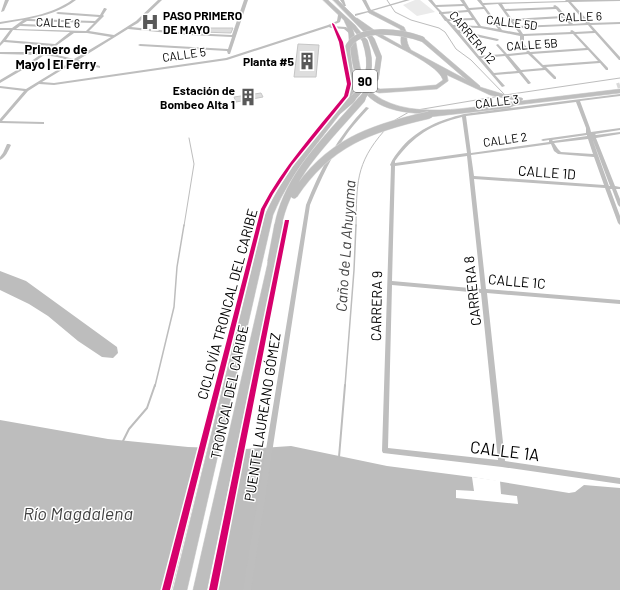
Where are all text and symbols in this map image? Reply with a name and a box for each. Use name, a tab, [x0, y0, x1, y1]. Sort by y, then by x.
place label: PASO PRIMERO DE MAYO	[163, 8, 242, 36]
street label: CARRERA 12	[447, 8, 499, 66]
street label: CALLE 6	[558, 8, 602, 24]
hospital icon: PASO PRIMERO DE MAYO	[140, 12, 160, 32]
street label: CALLE 5D	[486, 12, 538, 32]
street label: CALLE 6	[36, 14, 80, 30]
street label: CALLE 5B	[506, 35, 558, 53]
district label: Primero de Mayo | El Ferry	[16, 41, 97, 72]
street label: CALLE 5	[161, 44, 207, 64]
building icon: Planta #5	[297, 51, 317, 71]
place label: Planta #5	[243, 54, 295, 68]
road number: 90	[353, 70, 377, 92]
place label: Estación de Bombeo Alta 1	[160, 83, 235, 111]
building icon: Estación de Bombeo Alta 1	[238, 87, 258, 107]
street label: CALLE 3	[474, 91, 520, 111]
street label: CALLE 2	[482, 129, 528, 149]
street label: CALLE 1D	[518, 162, 576, 182]
water label: Caño de La Ahuyama	[331, 180, 359, 312]
street label: CICLOVÍA TRONCAL DEL CARIBE	[193, 207, 261, 401]
street label: CARRERA 8	[460, 255, 484, 327]
street label: CALLE 1C	[488, 270, 546, 292]
street label: CARRERA 9	[367, 271, 385, 341]
street label: TRONCAL DEL CARIBE	[207, 323, 251, 461]
street label: PUENTE LAUREANO GÓMEZ	[240, 331, 284, 503]
street label: CALLE 1A	[469, 436, 541, 464]
water label: Río Magdalena	[23, 502, 133, 524]

